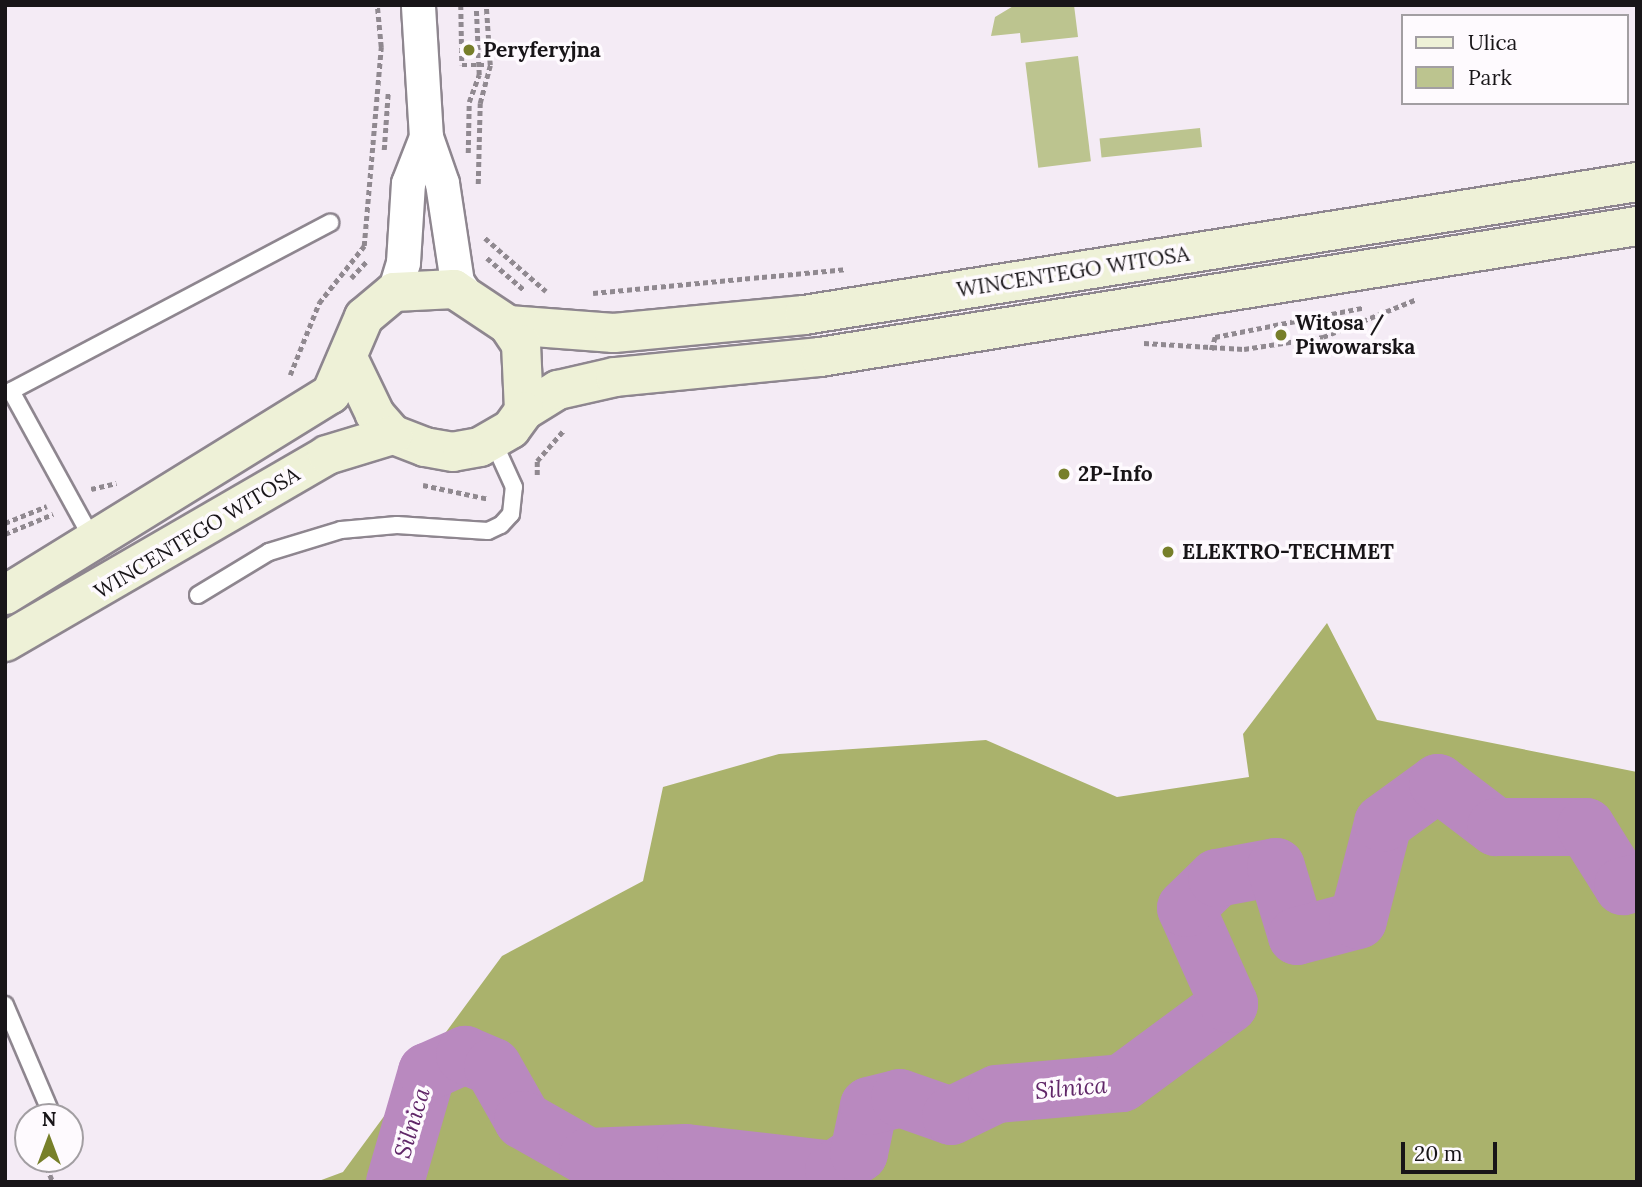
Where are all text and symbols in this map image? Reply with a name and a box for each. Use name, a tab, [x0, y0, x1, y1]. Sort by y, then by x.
legend	[1400, 14, 1628, 105]
text: Ulica	[1468, 29, 1517, 56]
place label: Peryferyjna	[483, 37, 601, 63]
marker: Peryferyjna	[461, 42, 477, 58]
text: Park	[1468, 64, 1512, 91]
street label: WINCENTEGO WITOSA	[955, 241, 1191, 303]
place label: Witosa / Piwowarska	[1295, 310, 1415, 360]
marker: Witosa / Piwowarska	[1273, 327, 1289, 343]
place label: 2P-Info	[1078, 461, 1153, 487]
street label: WINCENTEGO WITOSA	[90, 462, 304, 604]
marker: 2P-Info	[1056, 466, 1072, 482]
place label: ELEKTRO-TECHMET	[1182, 539, 1394, 565]
marker: ELEKTRO-TECHMET	[1160, 544, 1176, 560]
water label: Silnica	[1034, 1071, 1108, 1105]
water label: Silnica	[388, 1085, 436, 1161]
north arrow	[14, 1103, 84, 1173]
text: N	[42, 1107, 56, 1131]
scale bar	[1404, 1128, 1500, 1172]
text: 20 m	[1414, 1140, 1463, 1167]

